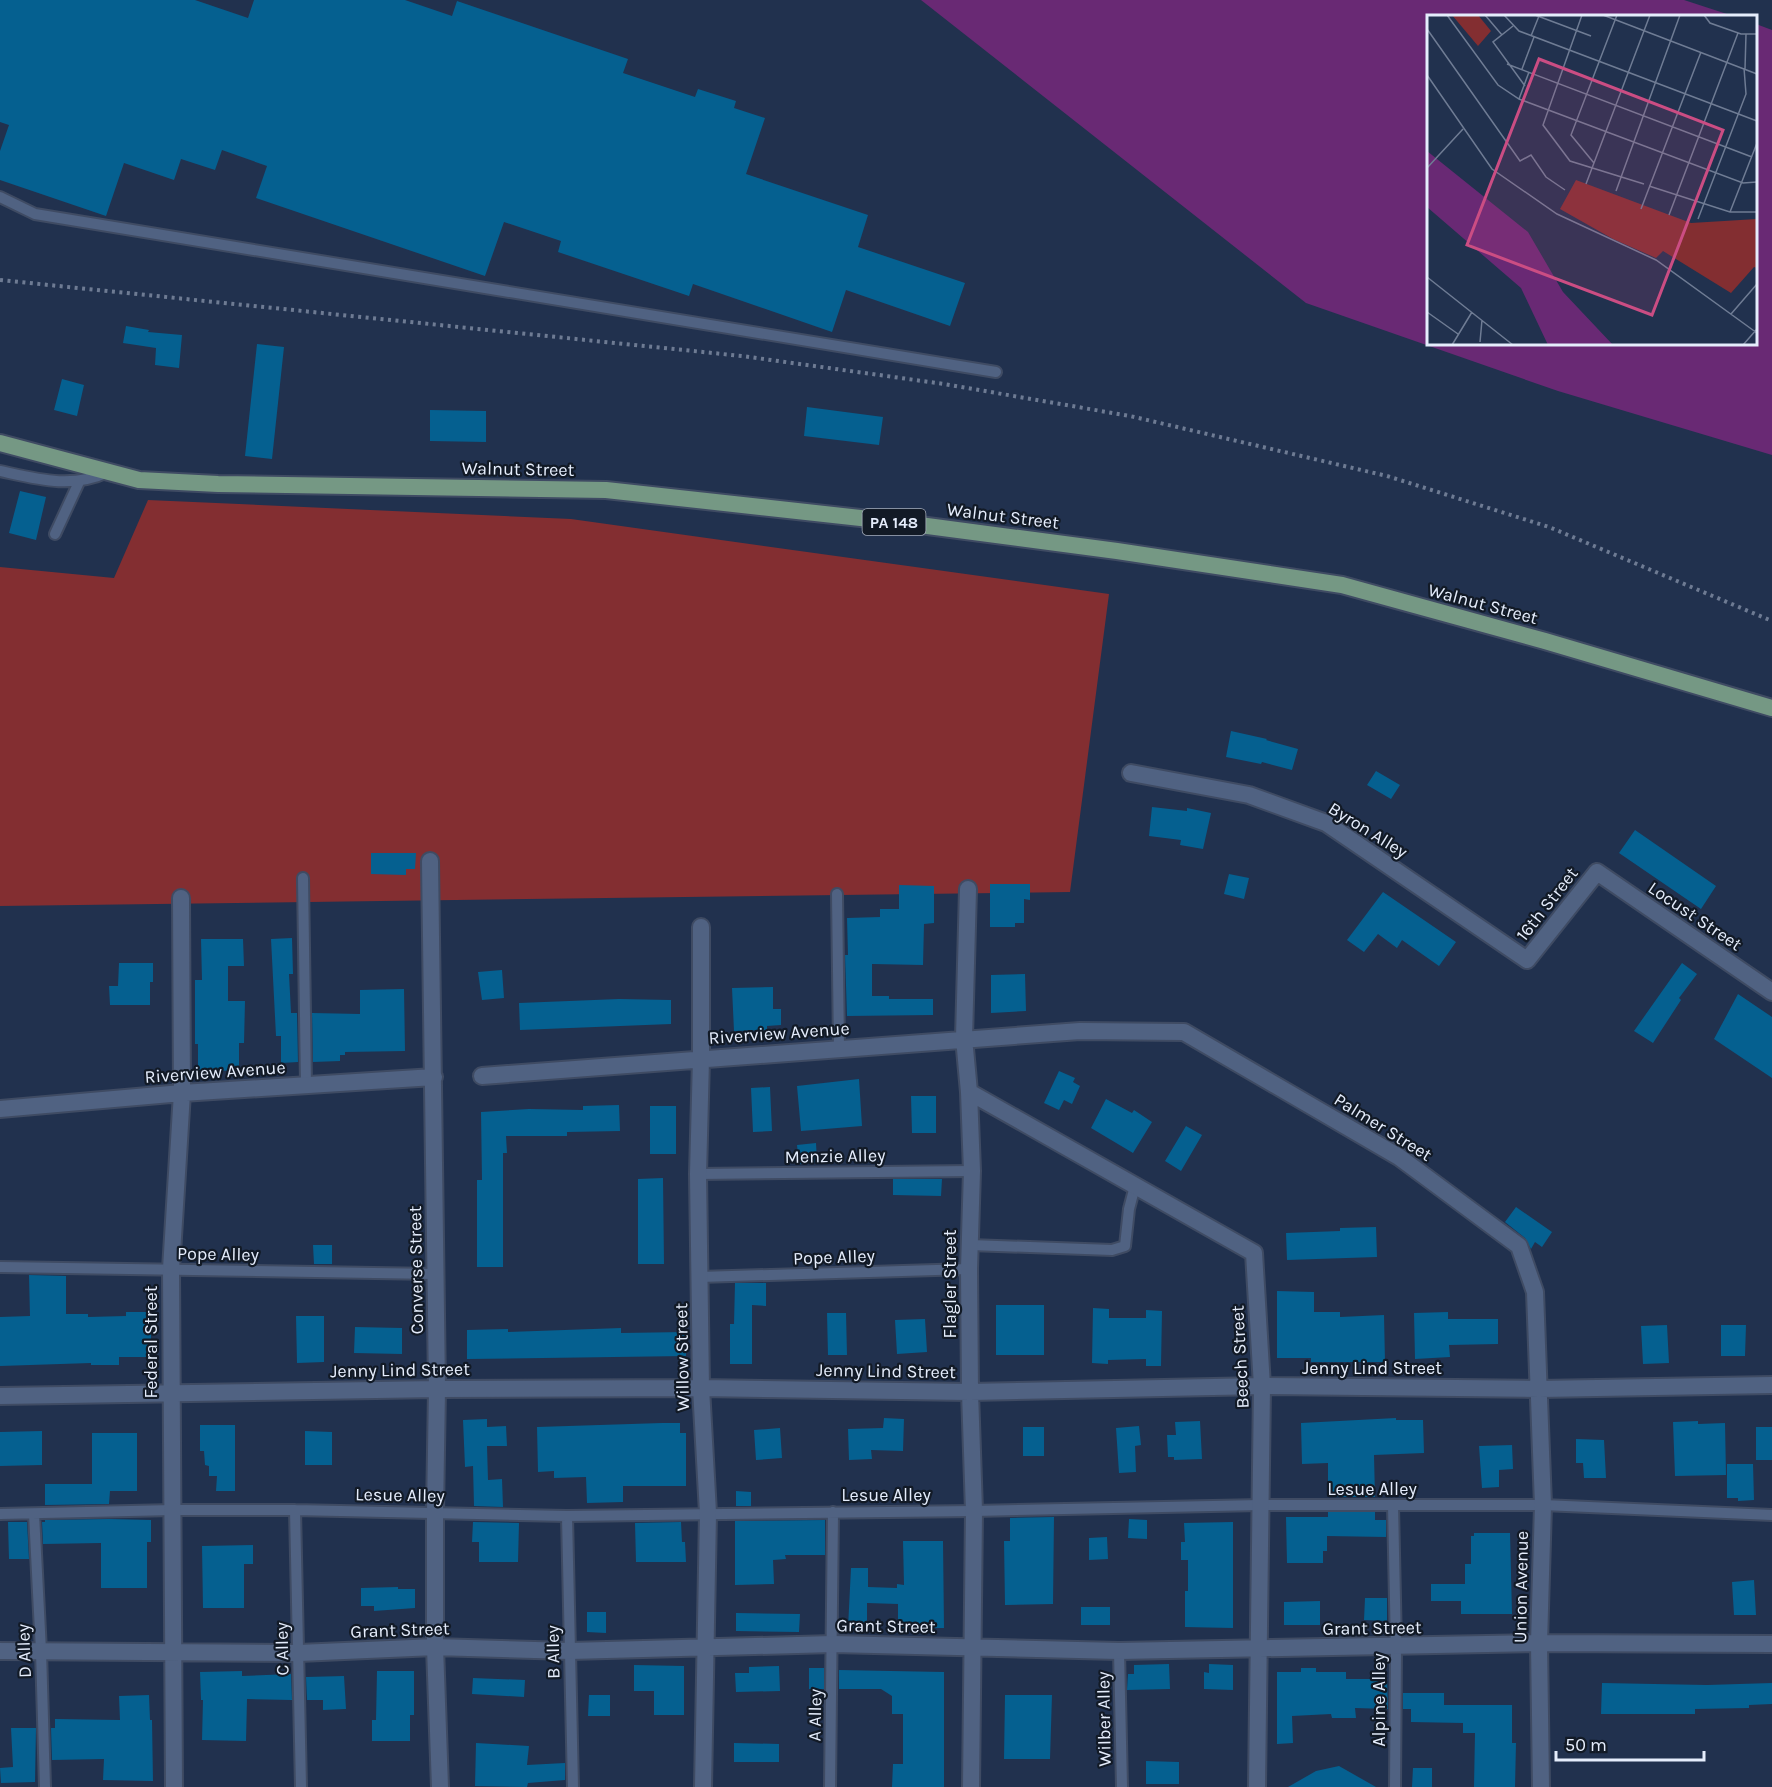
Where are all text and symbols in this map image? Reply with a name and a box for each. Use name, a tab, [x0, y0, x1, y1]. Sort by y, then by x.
inset map	[1427, 15, 1757, 345]
street label: Walnut Street	[461, 457, 575, 481]
street label: Walnut Street	[946, 498, 1060, 534]
road number: PA 148	[862, 509, 926, 535]
street label: Walnut Street	[1426, 579, 1540, 629]
street label: Byron Alley	[1324, 797, 1412, 863]
street label: 16th Street	[1511, 863, 1583, 945]
street label: Locust Street	[1644, 877, 1746, 956]
street label: Riverview Avenue	[708, 1017, 850, 1049]
street label: Riverview Avenue	[144, 1056, 286, 1088]
street label: Palmer Street	[1330, 1088, 1436, 1166]
street label: Menzie Alley	[784, 1144, 886, 1168]
street label: Converse Street	[404, 1205, 428, 1335]
street label: Flagler Street	[939, 1229, 961, 1339]
street label: Pope Alley	[177, 1242, 260, 1266]
street label: Pope Alley	[793, 1245, 876, 1269]
street label: Federal Street	[140, 1285, 162, 1399]
street label: Willow Street	[670, 1303, 694, 1411]
street label: Beech Street	[1226, 1305, 1254, 1409]
street label: Jenny Lind Street	[1302, 1357, 1442, 1379]
street label: Jenny Lind Street	[330, 1358, 470, 1382]
street label: Jenny Lind Street	[816, 1359, 956, 1383]
street label: Lesue Alley	[1327, 1478, 1417, 1500]
street label: Lesue Alley	[355, 1483, 446, 1507]
street label: Lesue Alley	[841, 1484, 931, 1506]
street label: Union Avenue	[1509, 1531, 1533, 1643]
street label: Grant Street	[836, 1614, 936, 1638]
street label: Grant Street	[1322, 1616, 1422, 1640]
street label: Grant Street	[350, 1617, 450, 1643]
street label: C Alley	[271, 1622, 293, 1676]
street label: D Alley	[12, 1623, 36, 1678]
street label: B Alley	[542, 1624, 564, 1679]
street label: Alpine Alley	[1368, 1653, 1390, 1747]
street label: Wilber Alley	[1092, 1671, 1116, 1767]
street label: A Alley	[804, 1688, 826, 1742]
scale bar	[1556, 1724, 1704, 1762]
text: 50 m	[1565, 1734, 1607, 1756]

